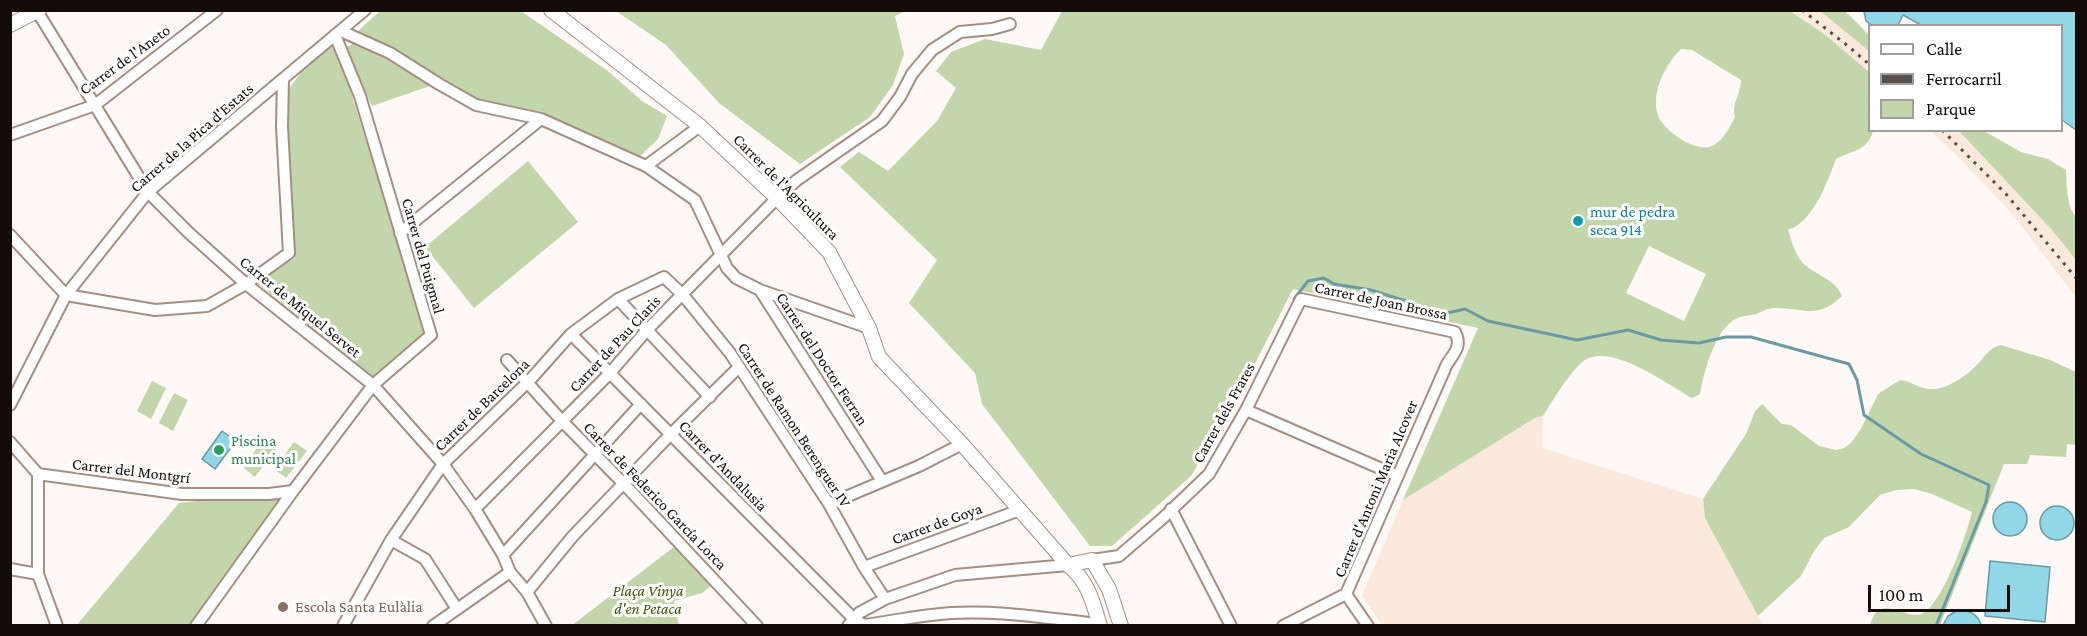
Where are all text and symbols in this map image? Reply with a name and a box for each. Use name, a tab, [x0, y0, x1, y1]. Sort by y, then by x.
street label: Carrer de l'Aneto	[76, 21, 174, 99]
legend	[1868, 24, 2063, 132]
text: Calle	[1926, 39, 1962, 59]
text: Ferrocarril	[1926, 69, 2002, 89]
street label: Carrer de la Pica d'Estats	[126, 79, 258, 197]
text: Parque	[1926, 99, 1976, 119]
street label: Carrer de l'Agricultura	[729, 130, 843, 244]
street label: Carrer del Puigmal	[397, 196, 449, 316]
place label: mur de pedra seca 914	[1590, 202, 1675, 240]
marker: mur de pedra seca 914	[1571, 214, 1585, 228]
street label: Carrer de Miquel Servet	[236, 252, 364, 362]
street label: Carrer de Joan Brossa	[1313, 278, 1449, 324]
street label: Carrer del Doctor Ferran	[772, 289, 872, 429]
street label: Carrer de Pau Claris	[565, 291, 665, 397]
street label: Carrer de Ramon Berenguer IV	[733, 339, 855, 511]
street label: Carrer de Barcelona	[430, 355, 534, 455]
street label: Carrer dels Frares	[1189, 360, 1259, 466]
street label: Carrer d'Antoni Maria Alcover	[1330, 397, 1422, 581]
street label: Carrer d'Andalusia	[675, 416, 771, 516]
street label: Carrer de Federico García Lorca	[579, 418, 731, 574]
place label: Piscina municipal	[231, 431, 296, 469]
marker: Piscina municipal	[212, 443, 226, 457]
street label: Carrer del Montgrí	[71, 454, 191, 488]
street label: Carrer de Goya	[889, 499, 985, 549]
scale bar	[1871, 573, 2014, 611]
park label: Plaça Vinya d'en Petaca	[612, 581, 684, 619]
text: 100 m	[1879, 585, 1923, 605]
place label: Escola Santa Eulàlia	[295, 597, 423, 617]
marker: Escola Santa Eulàlia	[276, 600, 290, 614]

